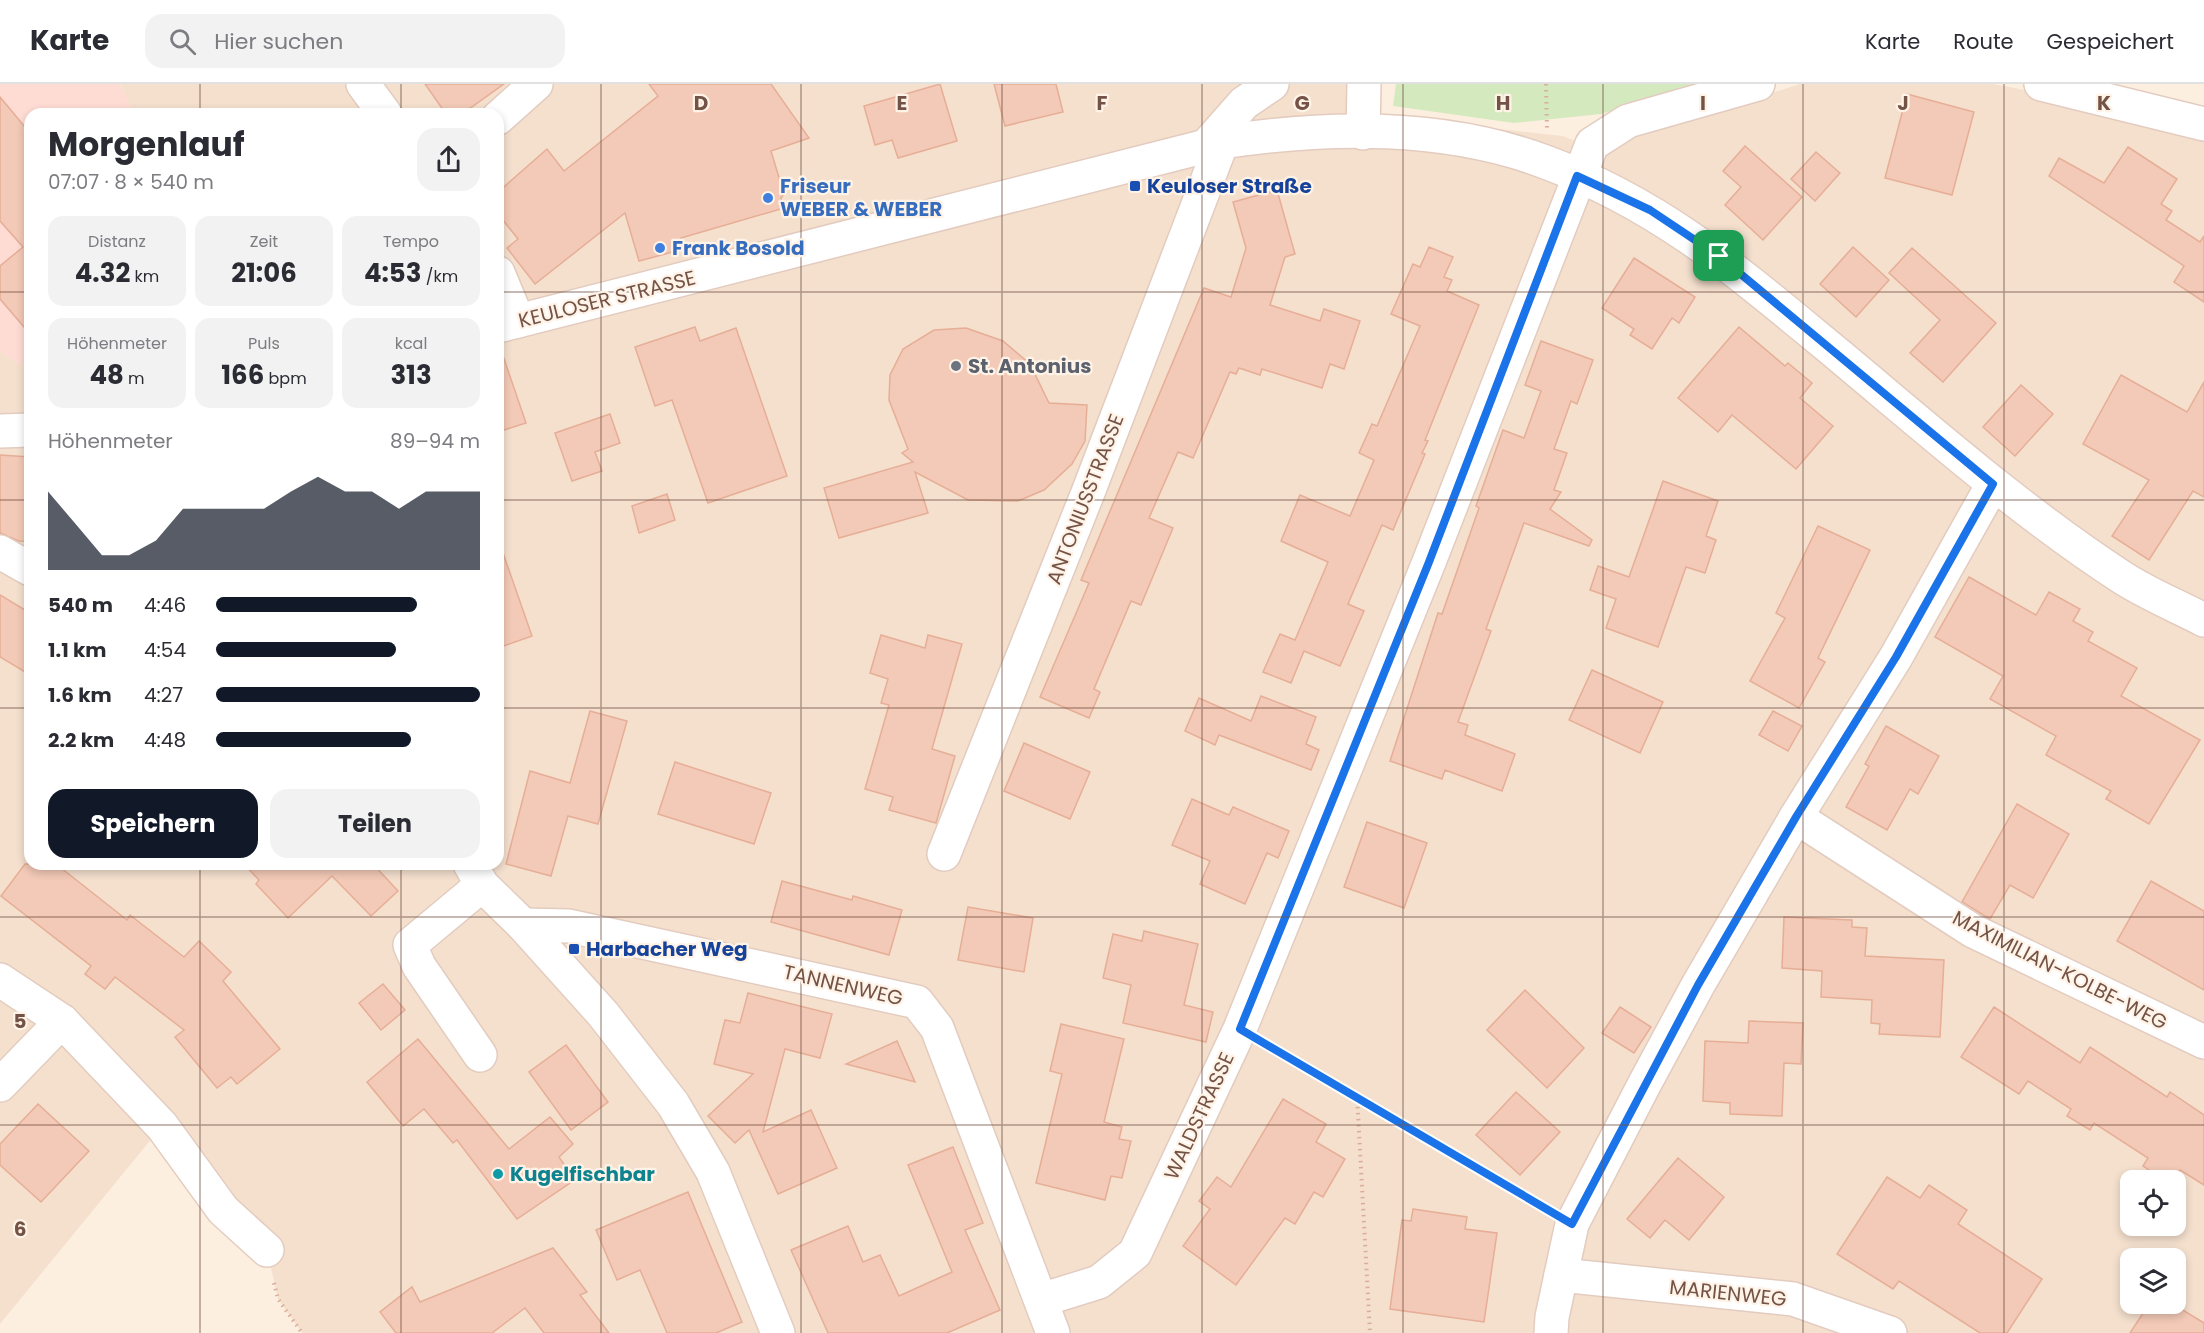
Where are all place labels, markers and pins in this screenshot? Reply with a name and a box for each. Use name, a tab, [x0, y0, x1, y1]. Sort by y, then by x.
place label: Friseur WEBER & WEBER	[780, 172, 942, 223]
place label: Keuloser Straße	[1147, 172, 1312, 200]
marker: Keuloser Straße	[1128, 179, 1142, 193]
marker: Friseur WEBER & WEBER	[761, 191, 775, 205]
pin	[1693, 230, 1744, 281]
place label: Frank Bosold	[672, 234, 804, 262]
marker: Frank Bosold	[653, 241, 667, 255]
place label: St. Antonius	[968, 352, 1091, 380]
marker: St. Antonius	[949, 359, 963, 373]
place label: Harbacher Weg	[586, 935, 748, 963]
marker: Harbacher Weg	[567, 942, 581, 956]
place label: Kugelfischbar	[510, 1160, 655, 1188]
marker: Kugelfischbar	[491, 1167, 505, 1181]

